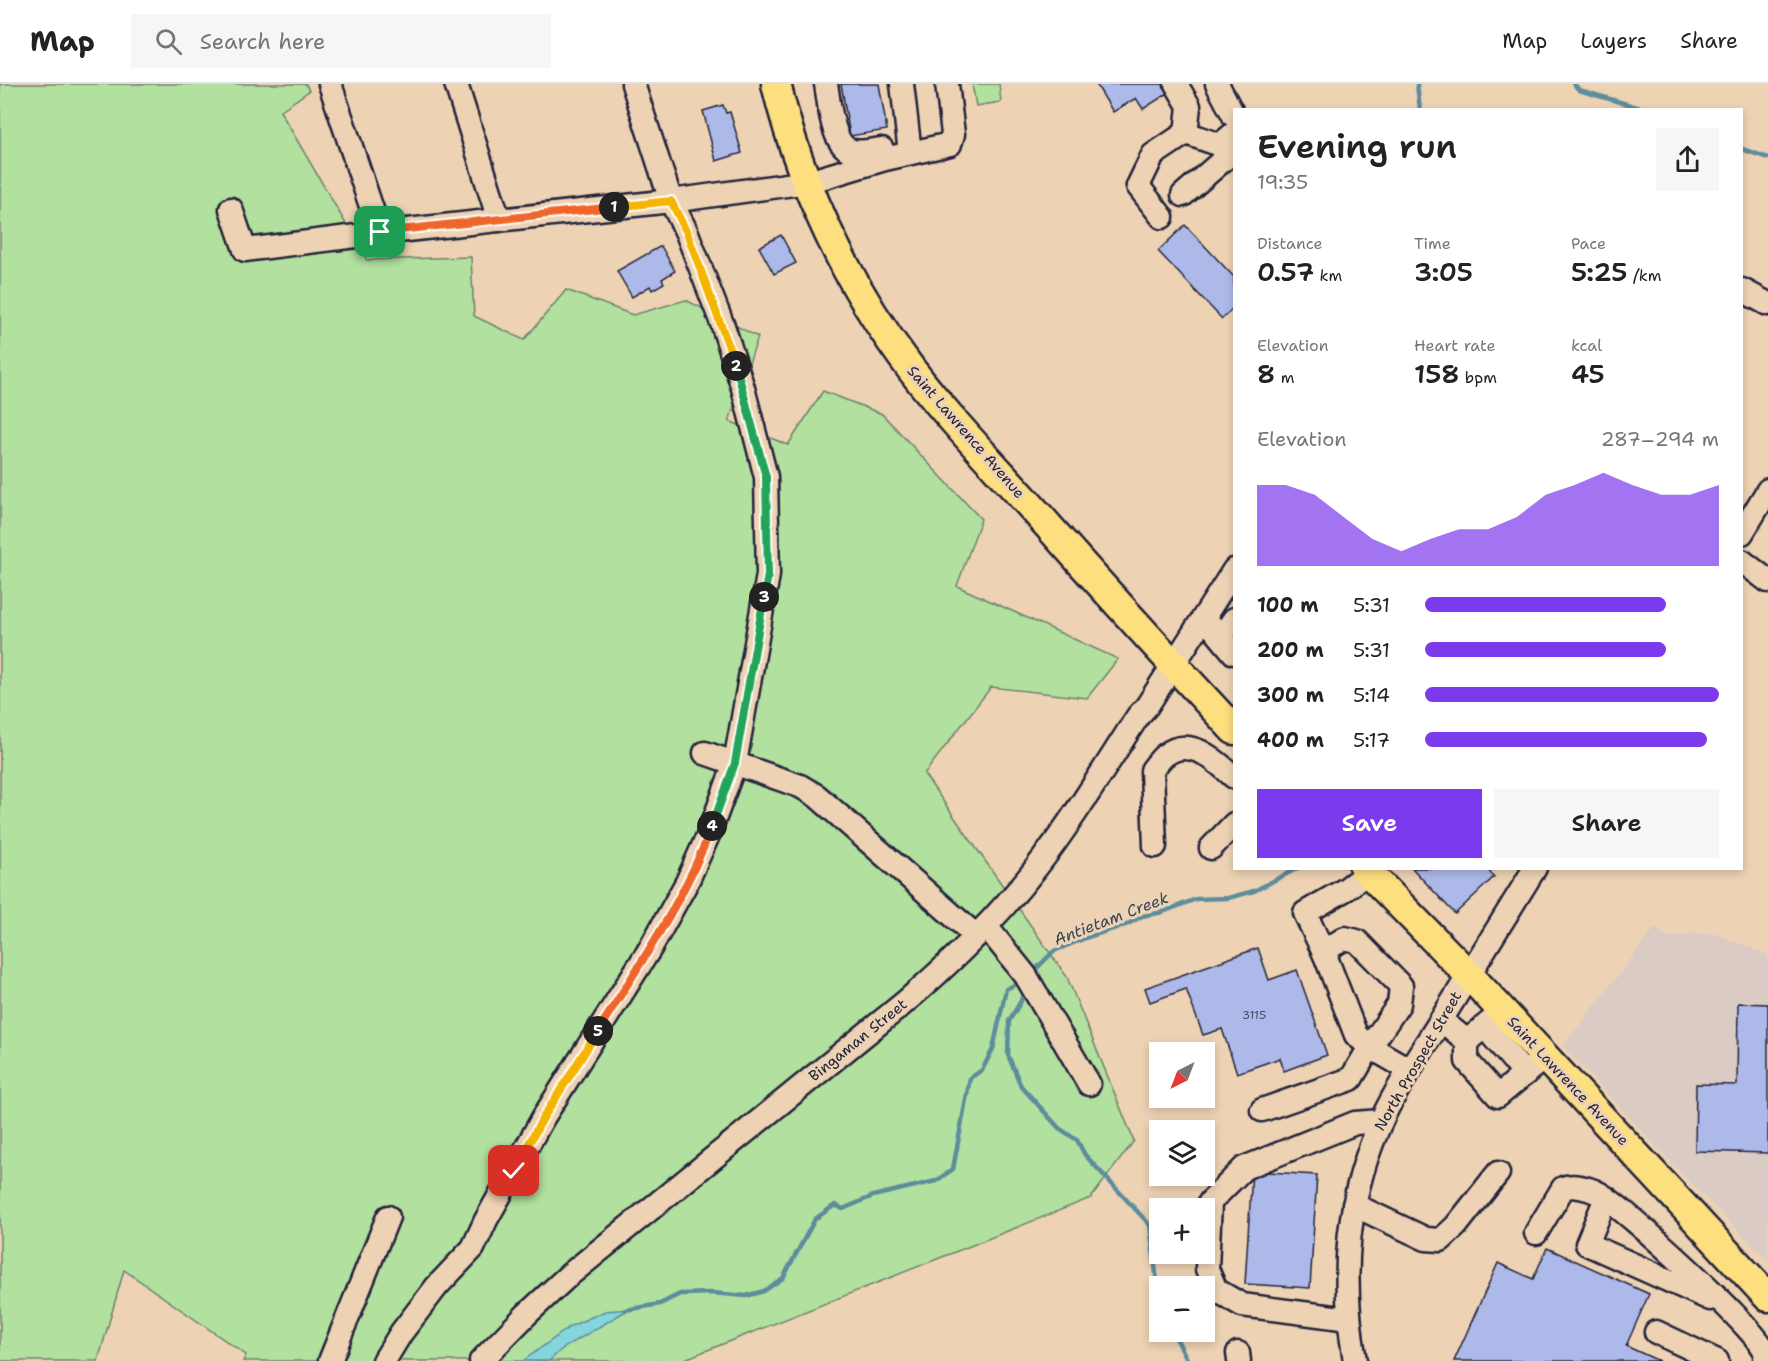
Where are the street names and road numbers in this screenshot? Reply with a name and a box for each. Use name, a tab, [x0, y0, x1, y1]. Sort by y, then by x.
street label: Saint Lawrence Avenue	[903, 361, 1029, 503]
street label: North Prospect Street	[1370, 987, 1466, 1135]
street label: Bingaman Street	[805, 994, 911, 1086]
street label: Saint Lawrence Avenue	[1503, 1012, 1633, 1150]

